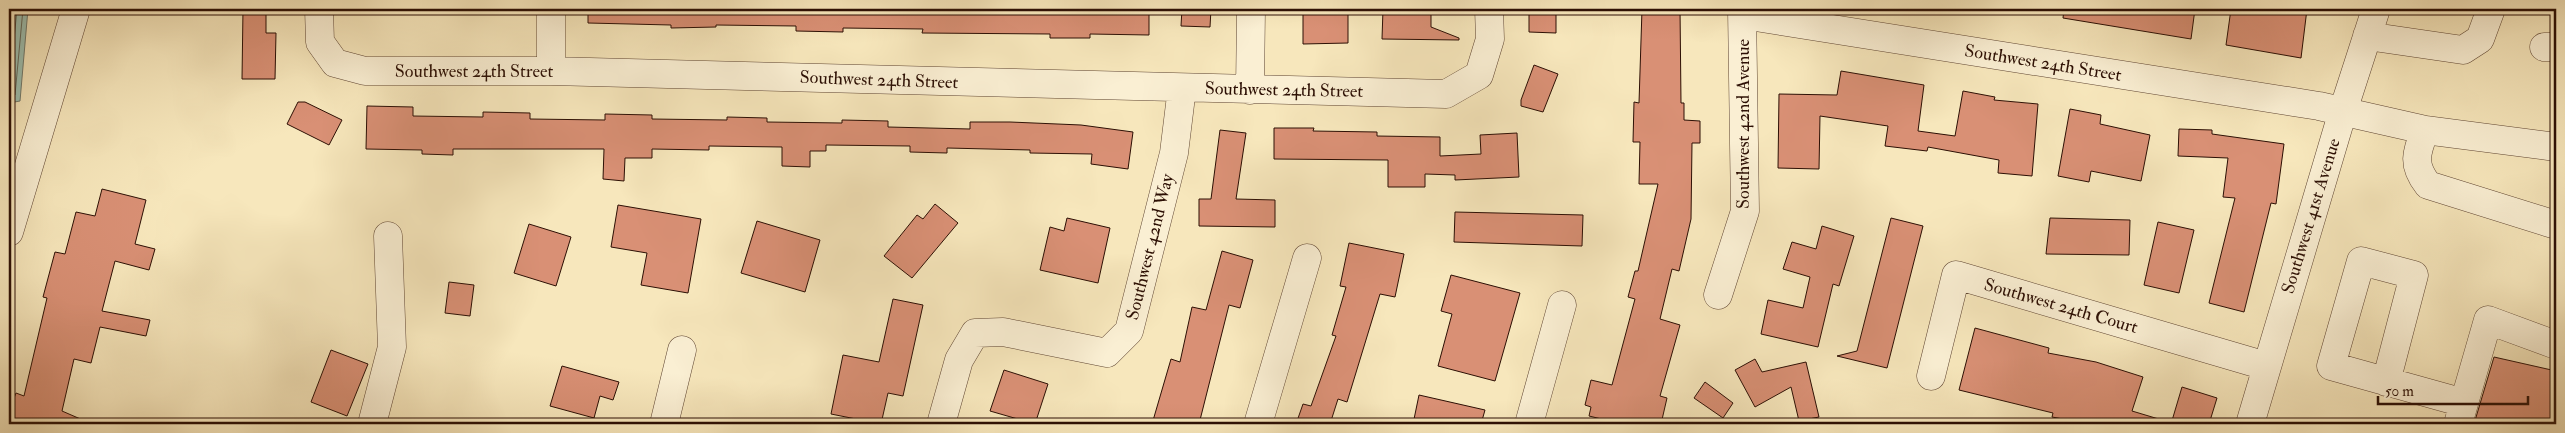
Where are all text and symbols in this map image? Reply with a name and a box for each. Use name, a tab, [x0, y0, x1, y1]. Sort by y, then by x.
street label: Southwest 42nd Avenue	[1732, 38, 1755, 209]
street label: Southwest 24th Street	[1963, 39, 2123, 87]
street label: Southwest 24th Street	[395, 60, 553, 83]
street label: Southwest 24th Street	[799, 66, 959, 94]
street label: Southwest 24th Street	[1205, 77, 1364, 103]
street label: Southwest 41st Avenue	[2276, 135, 2346, 297]
street label: Southwest 42nd Way	[1121, 170, 1180, 322]
street label: Southwest 24th Court	[1981, 273, 2141, 339]
scale bar	[2378, 373, 2528, 405]
text: 50 m	[2385, 382, 2414, 401]

